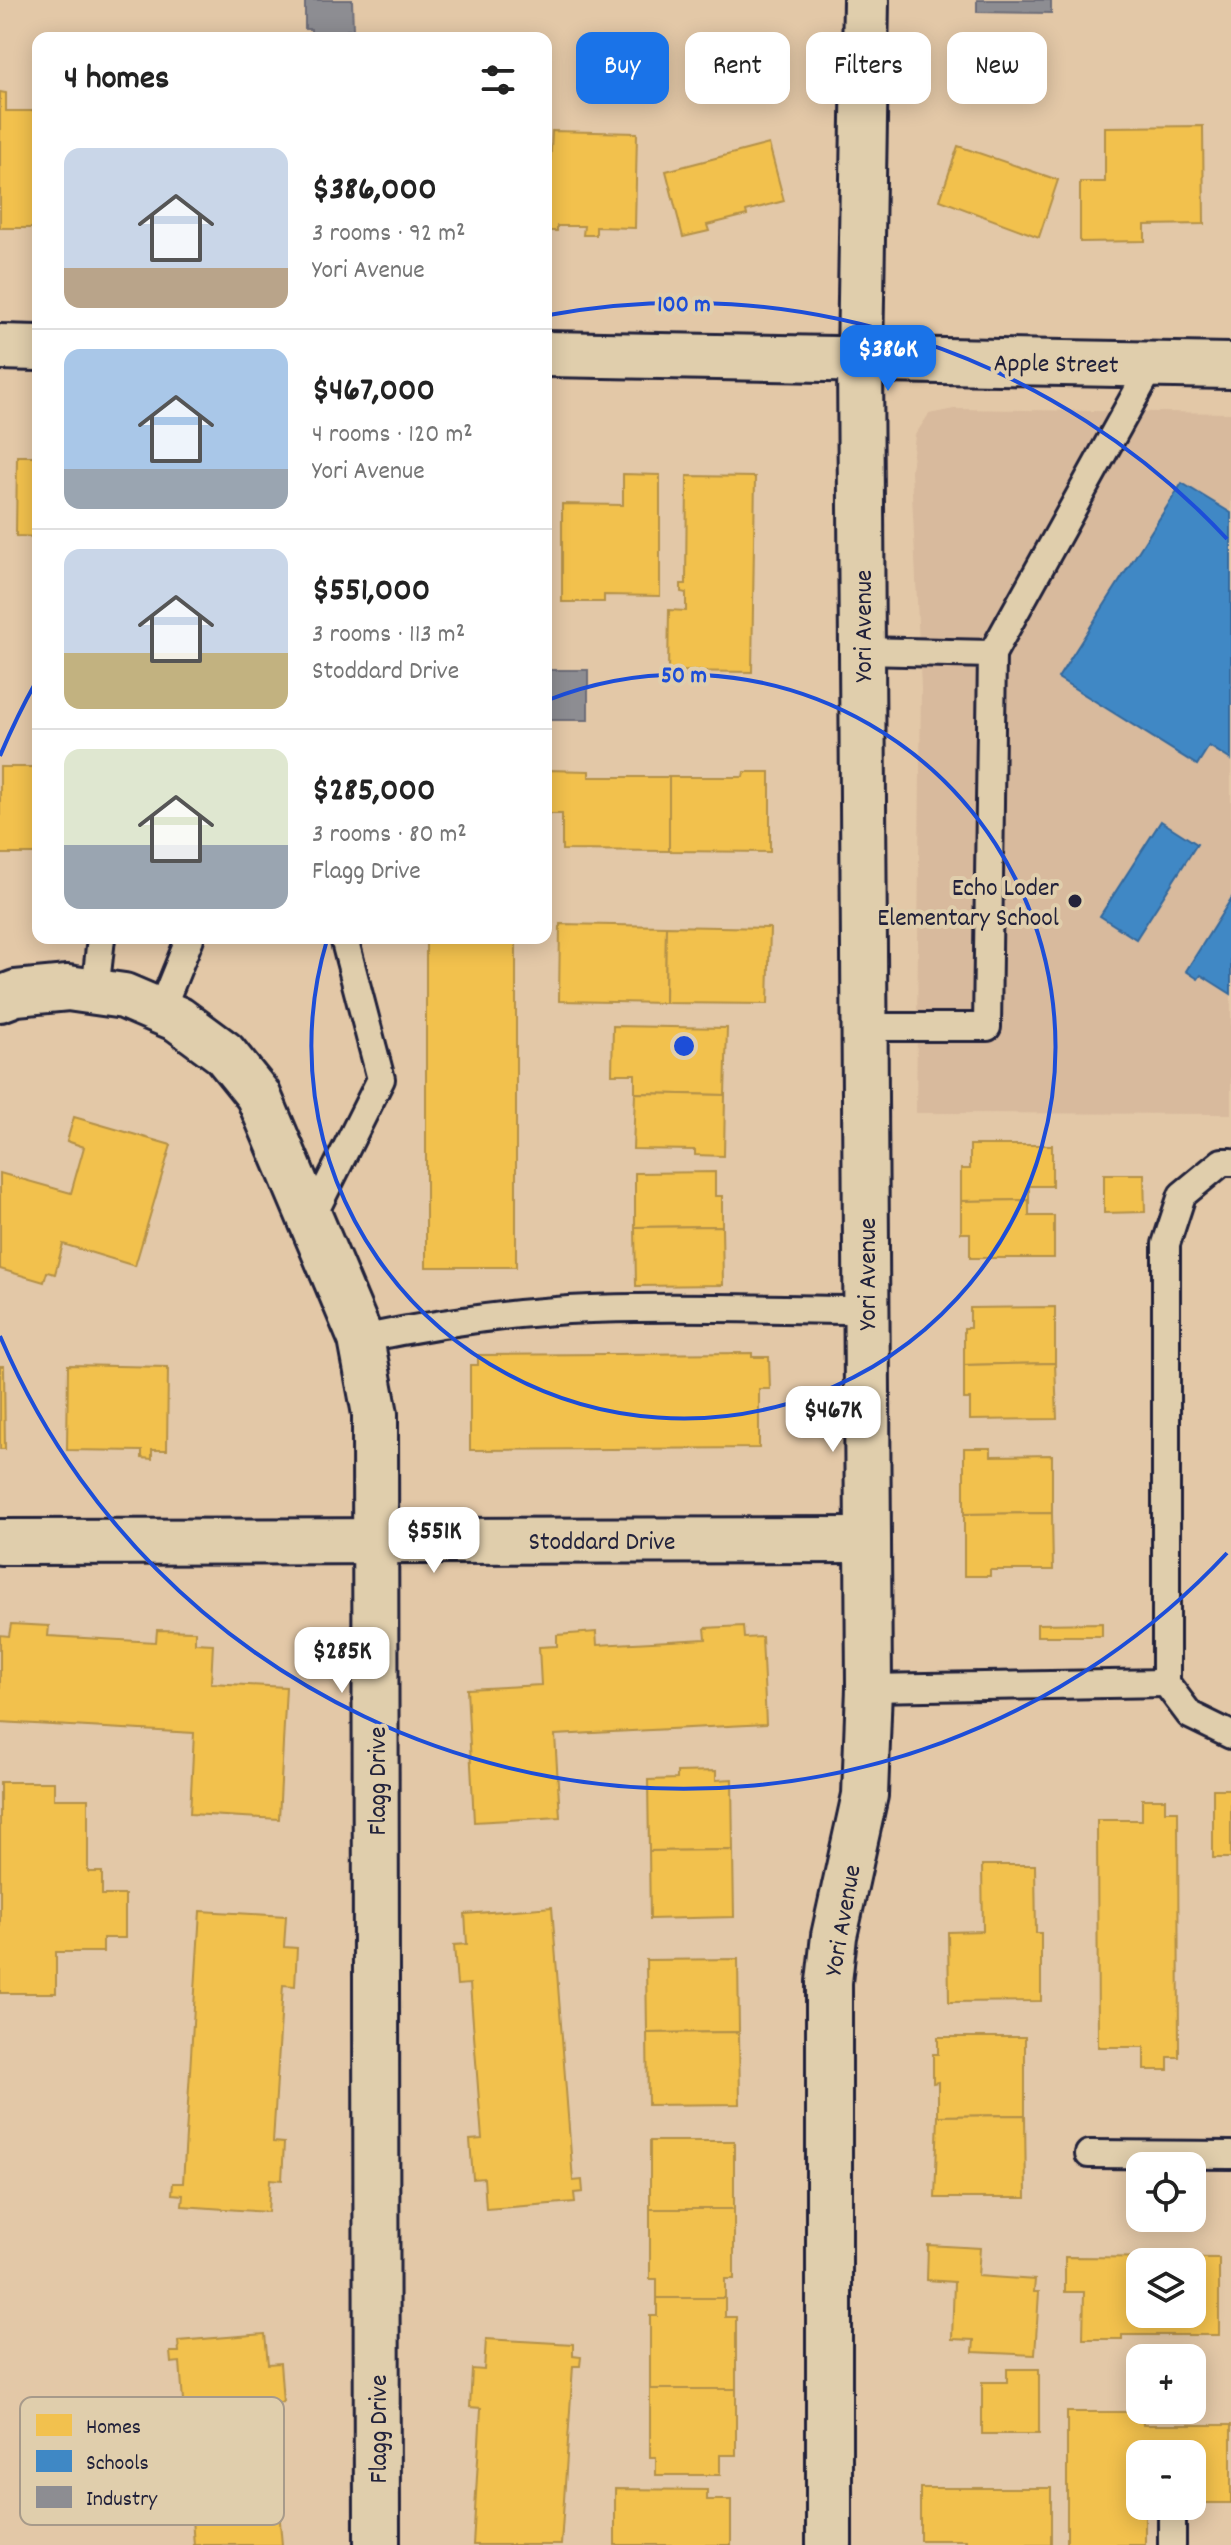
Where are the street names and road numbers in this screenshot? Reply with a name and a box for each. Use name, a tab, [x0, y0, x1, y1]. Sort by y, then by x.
street label: Apple Street	[993, 346, 1119, 385]
street label: Yori Avenue	[847, 570, 884, 682]
street label: Yori Avenue	[851, 1218, 888, 1330]
street label: Stoddard Drive	[528, 1525, 676, 1562]
street label: Flagg Drive	[361, 1727, 398, 1835]
street label: Yori Avenue	[816, 1862, 872, 1979]
street label: Flagg Drive	[362, 2375, 399, 2483]

